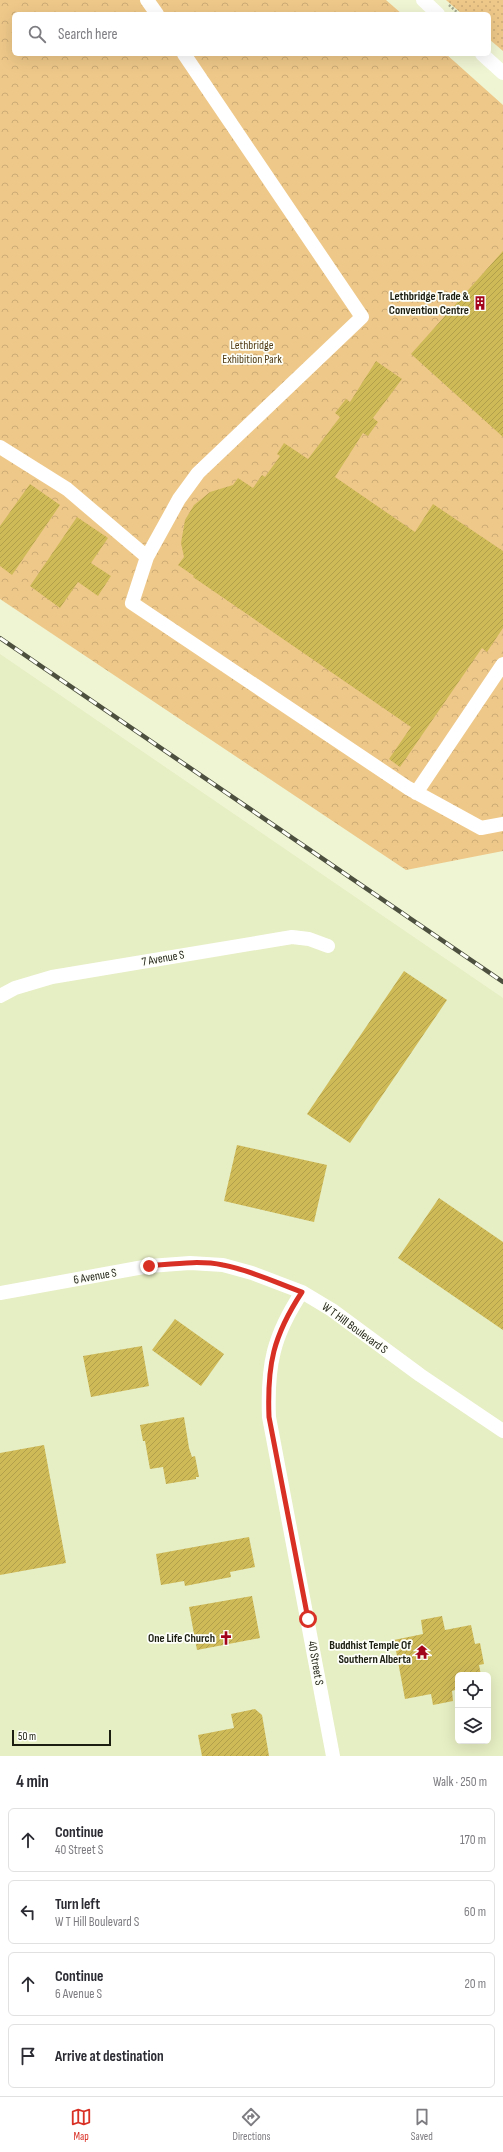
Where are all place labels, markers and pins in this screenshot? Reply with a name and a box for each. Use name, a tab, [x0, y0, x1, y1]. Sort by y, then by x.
place label: Lethbridge Trade & Convention Centre	[389, 289, 470, 318]
building icon: Lethbridge Trade & Convention Centre	[472, 295, 488, 311]
church icon: One Life Church	[218, 1630, 234, 1646]
place label: One Life Church	[148, 1631, 215, 1646]
place label: Buddhist Temple Of Southern Alberta	[329, 1638, 411, 1667]
temple icon: Buddhist Temple Of Southern Alberta	[414, 1644, 430, 1660]

